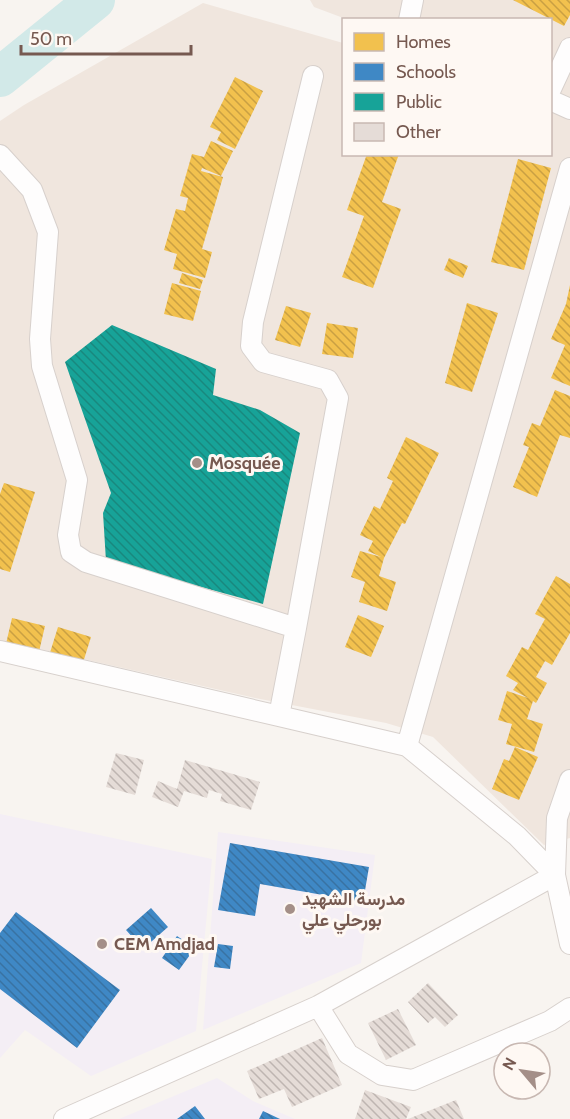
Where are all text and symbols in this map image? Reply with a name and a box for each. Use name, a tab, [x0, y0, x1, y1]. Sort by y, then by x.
scale bar	[21, 18, 190, 56]
legend	[342, 18, 552, 156]
text: 50 m	[30, 28, 72, 50]
text: Homes	[396, 31, 451, 53]
text: Schools	[396, 61, 456, 83]
text: Public	[396, 91, 442, 113]
text: Other	[396, 121, 441, 143]
place label: Mosquée	[209, 452, 280, 474]
marker: Mosquée	[190, 456, 204, 470]
place label: مدرسة الشهيد بورحلي علي	[302, 888, 405, 935]
marker: مدرسة الشهيد بورحلي علي	[283, 902, 297, 916]
place label: CEM Amdjad	[114, 933, 215, 955]
marker: CEM Amdjad	[95, 937, 109, 951]
north arrow	[492, 1041, 552, 1101]
text: N	[498, 1054, 520, 1074]

